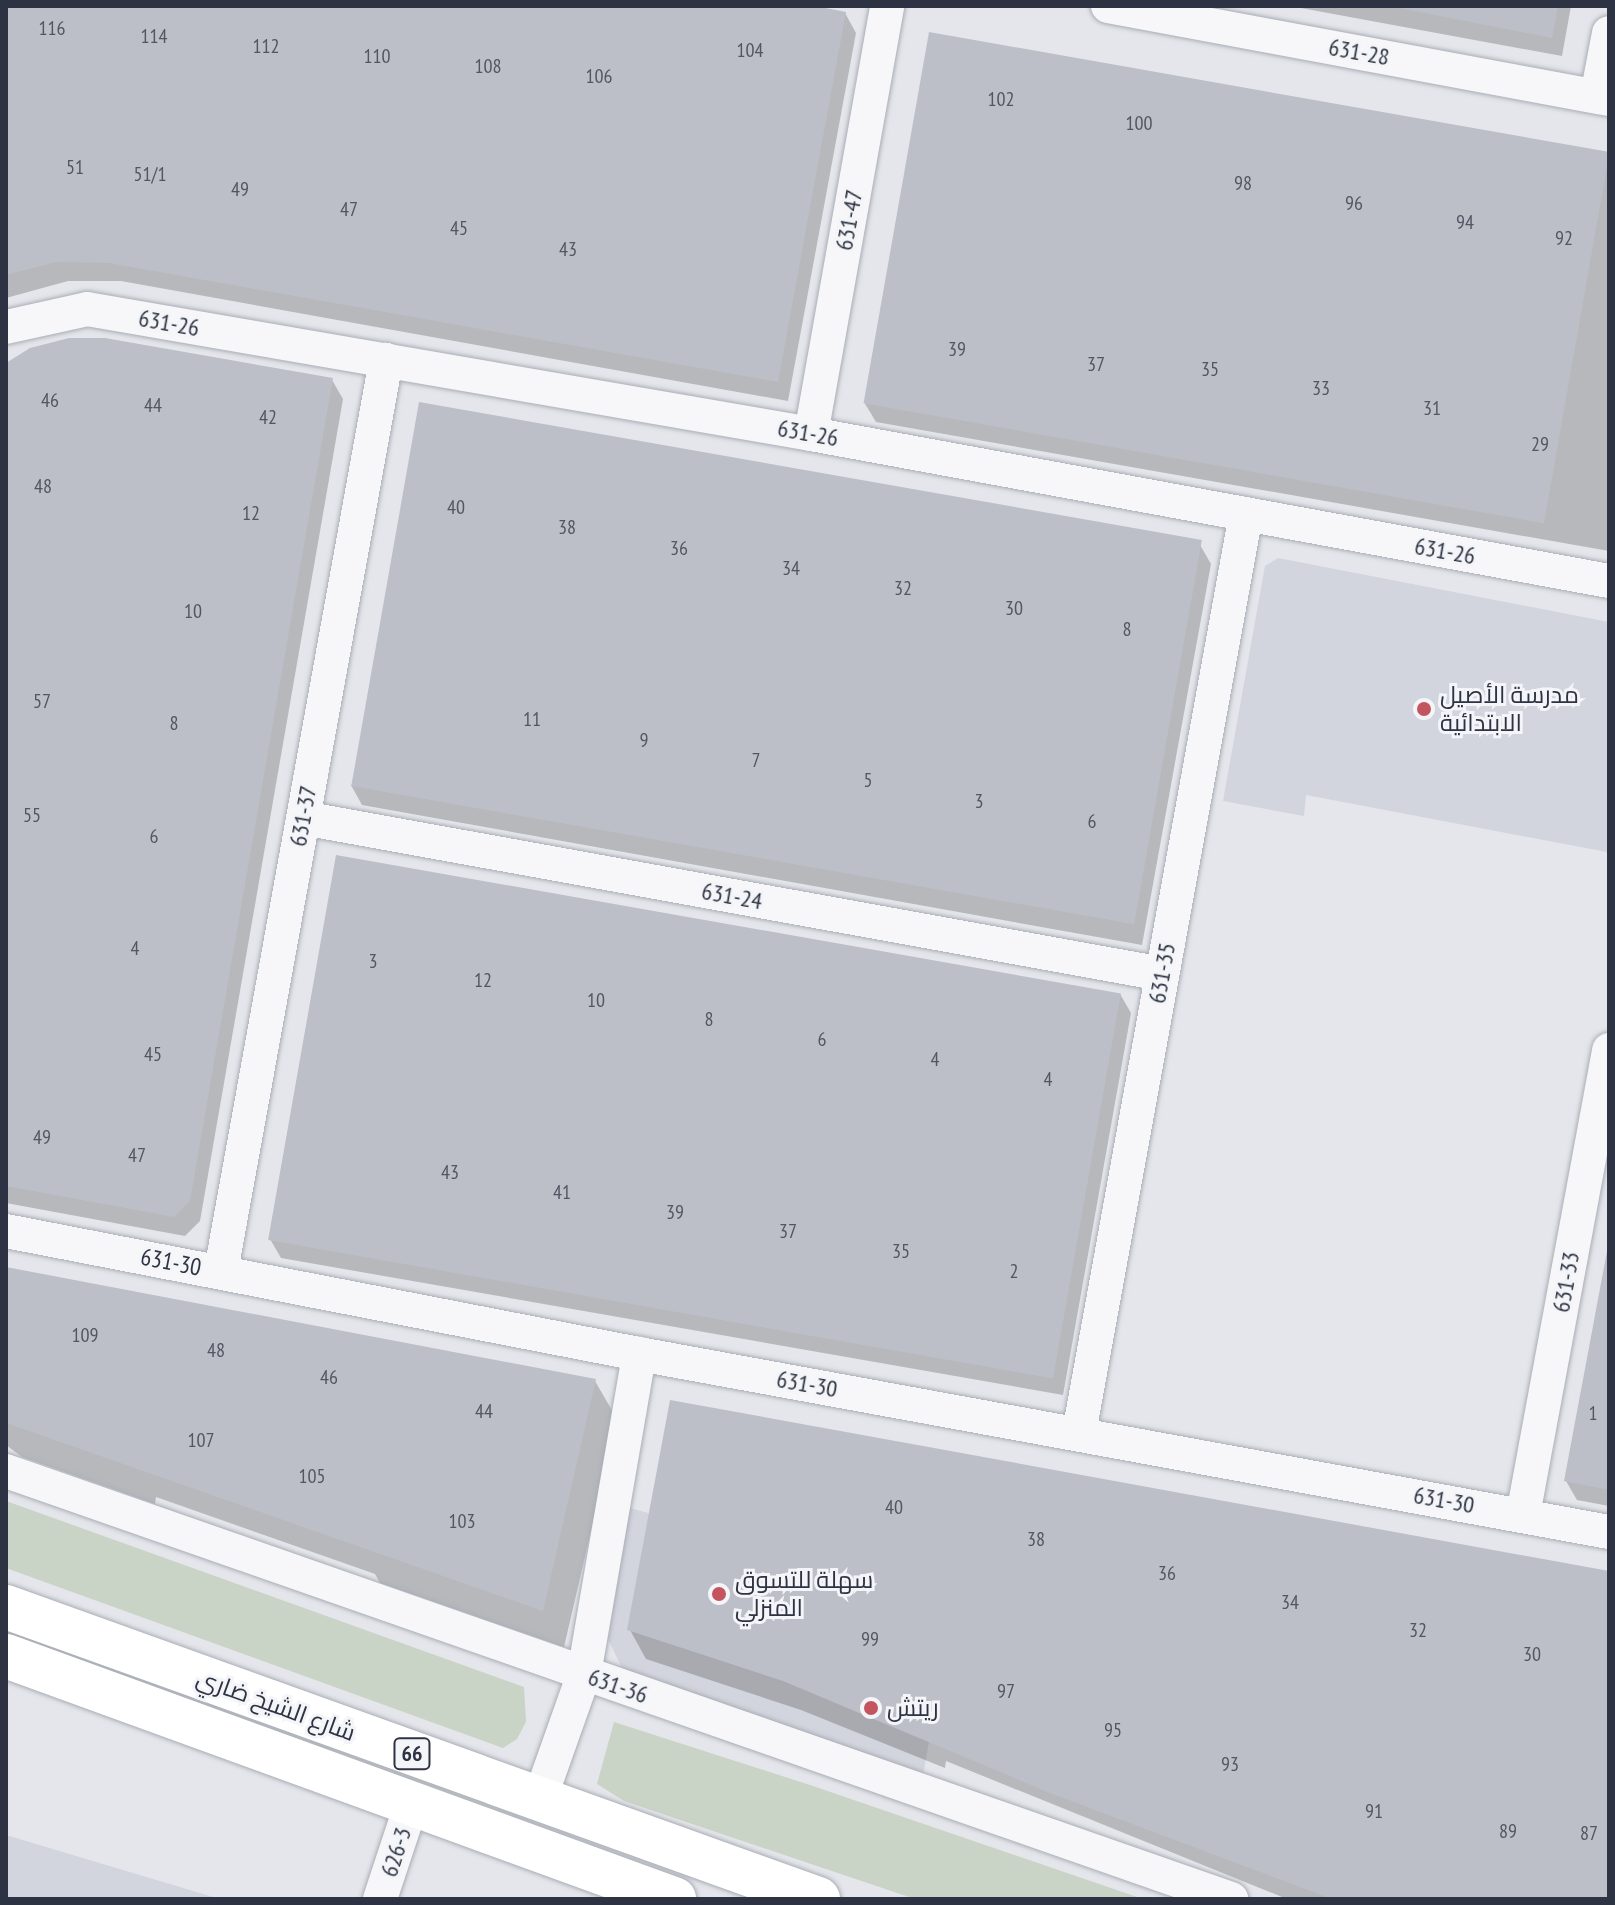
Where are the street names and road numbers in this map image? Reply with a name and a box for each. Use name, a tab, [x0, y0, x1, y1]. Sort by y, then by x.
street label: 631-28	[1326, 33, 1392, 71]
street label: 631-47	[830, 187, 868, 253]
street label: 631-26	[136, 304, 202, 342]
street label: 631-26	[775, 414, 841, 452]
street label: 631-26	[1412, 532, 1478, 570]
street label: 631-37	[284, 783, 322, 849]
street label: 631-24	[699, 877, 765, 915]
street label: 631-35	[1143, 940, 1181, 1006]
street label: 631-30	[138, 1242, 204, 1282]
street label: 631-33	[1547, 1249, 1585, 1315]
street label: 631-30	[774, 1365, 840, 1403]
street label: 631-30	[1411, 1481, 1477, 1519]
street label: 631-36	[584, 1662, 652, 1710]
street label: شارع الشيخ ضاري	[193, 1663, 359, 1747]
road number: 66	[392, 1736, 432, 1772]
street label: 626-3	[375, 1824, 417, 1880]

